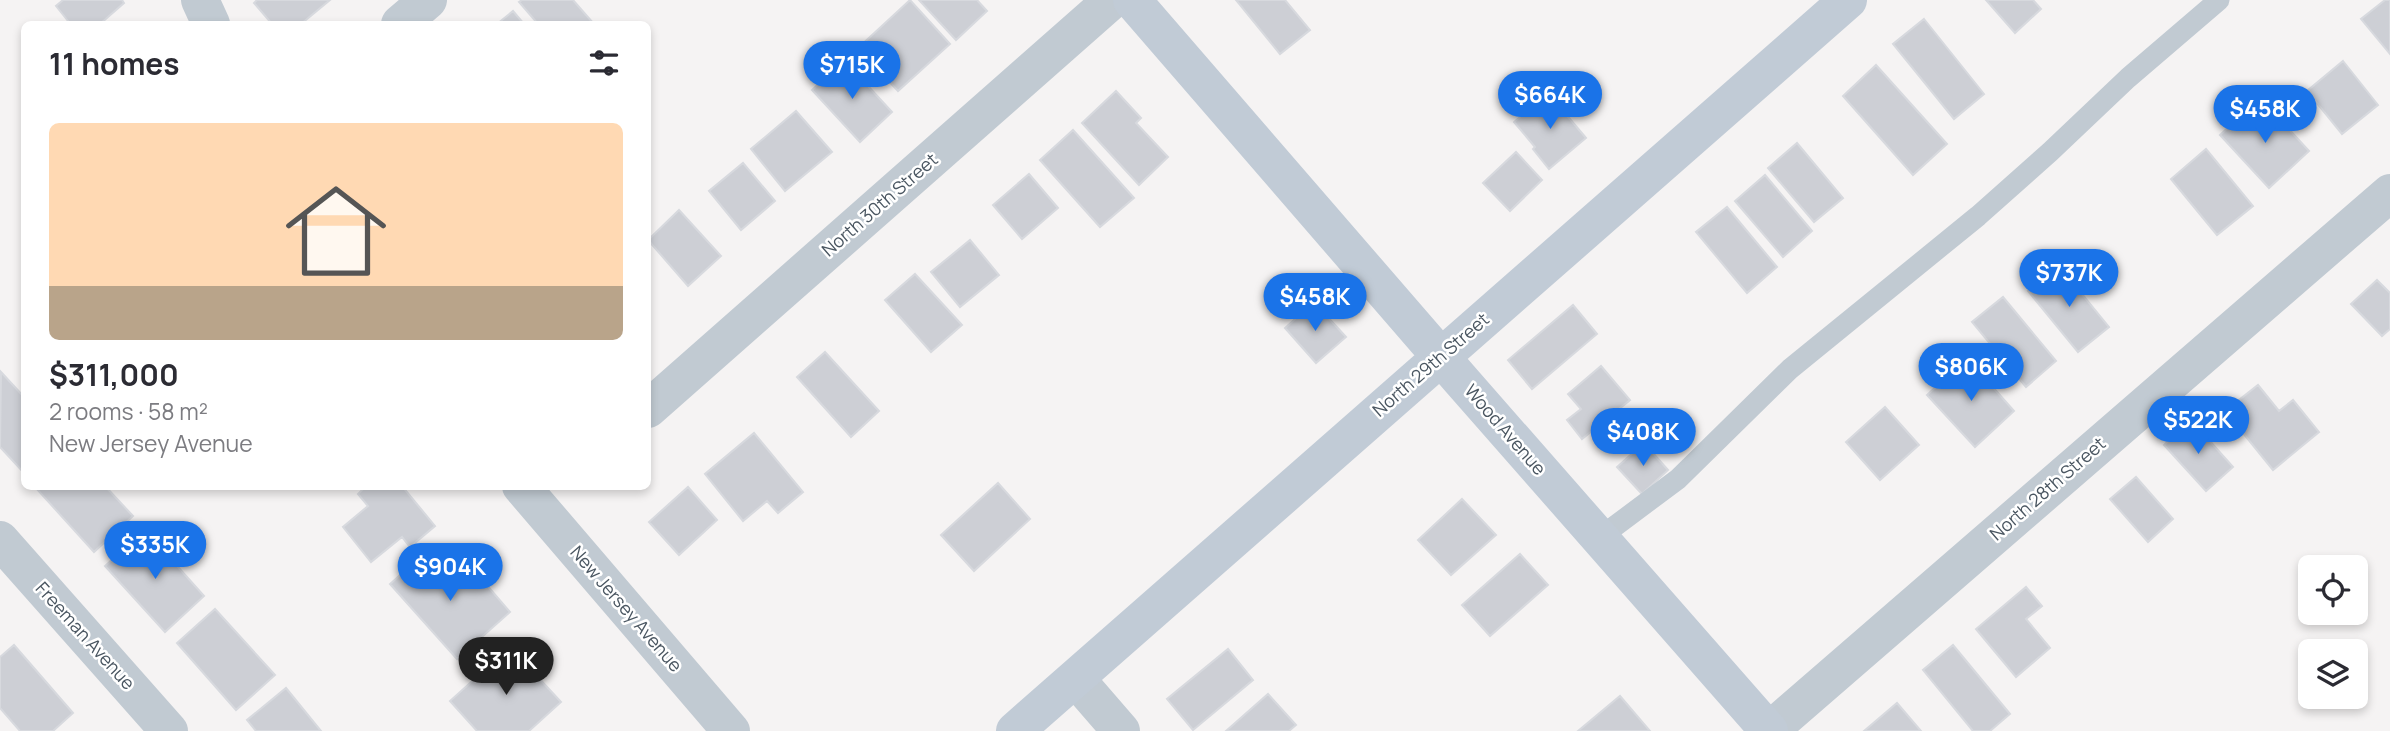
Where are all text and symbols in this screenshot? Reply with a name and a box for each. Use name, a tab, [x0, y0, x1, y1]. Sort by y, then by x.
pin: $715K	[803, 42, 901, 101]
text: 11 homes	[49, 43, 180, 84]
icon: filters	[585, 44, 623, 82]
text: $715K	[819, 48, 885, 80]
pin: $664K	[1501, 72, 1599, 131]
text: $664K	[1514, 78, 1586, 110]
pin: $458K	[2216, 86, 2314, 145]
text: $458K	[2230, 92, 2300, 124]
street label: North 30th Street	[816, 147, 942, 261]
icon: home	[273, 168, 399, 294]
pin: $737K	[2020, 250, 2118, 309]
text: $737K	[2035, 256, 2103, 288]
pin: $458K	[1266, 274, 1364, 333]
text: $458K	[1280, 280, 1350, 312]
street label: North 29th Street	[1367, 307, 1494, 421]
pin: $806K	[1922, 344, 2020, 403]
text: $806K	[1935, 350, 2007, 382]
text: $311,000	[49, 354, 179, 395]
street label: Wood Avenue	[1460, 379, 1552, 480]
text: 2 rooms · 58 m²	[49, 395, 208, 427]
pin: $522K	[2149, 396, 2247, 456]
text: $522K	[2163, 403, 2233, 435]
pin: $408K	[1594, 408, 1692, 468]
text: $408K	[1607, 415, 1679, 447]
text: New Jersey Avenue	[49, 427, 253, 459]
street label: North 28th Street	[1984, 431, 2110, 545]
pin: $335K	[106, 522, 204, 581]
text: $335K	[120, 528, 190, 560]
street label: New Jersey Avenue	[565, 540, 688, 676]
pin: $904K	[401, 544, 499, 603]
text: $904K	[414, 550, 486, 582]
map controls	[2298, 555, 2368, 709]
button: locate	[2298, 555, 2368, 625]
street label: Freeman Avenue	[31, 576, 141, 694]
pin: $311K	[457, 638, 555, 697]
button: layers	[2298, 639, 2368, 709]
text: $311K	[475, 644, 537, 676]

